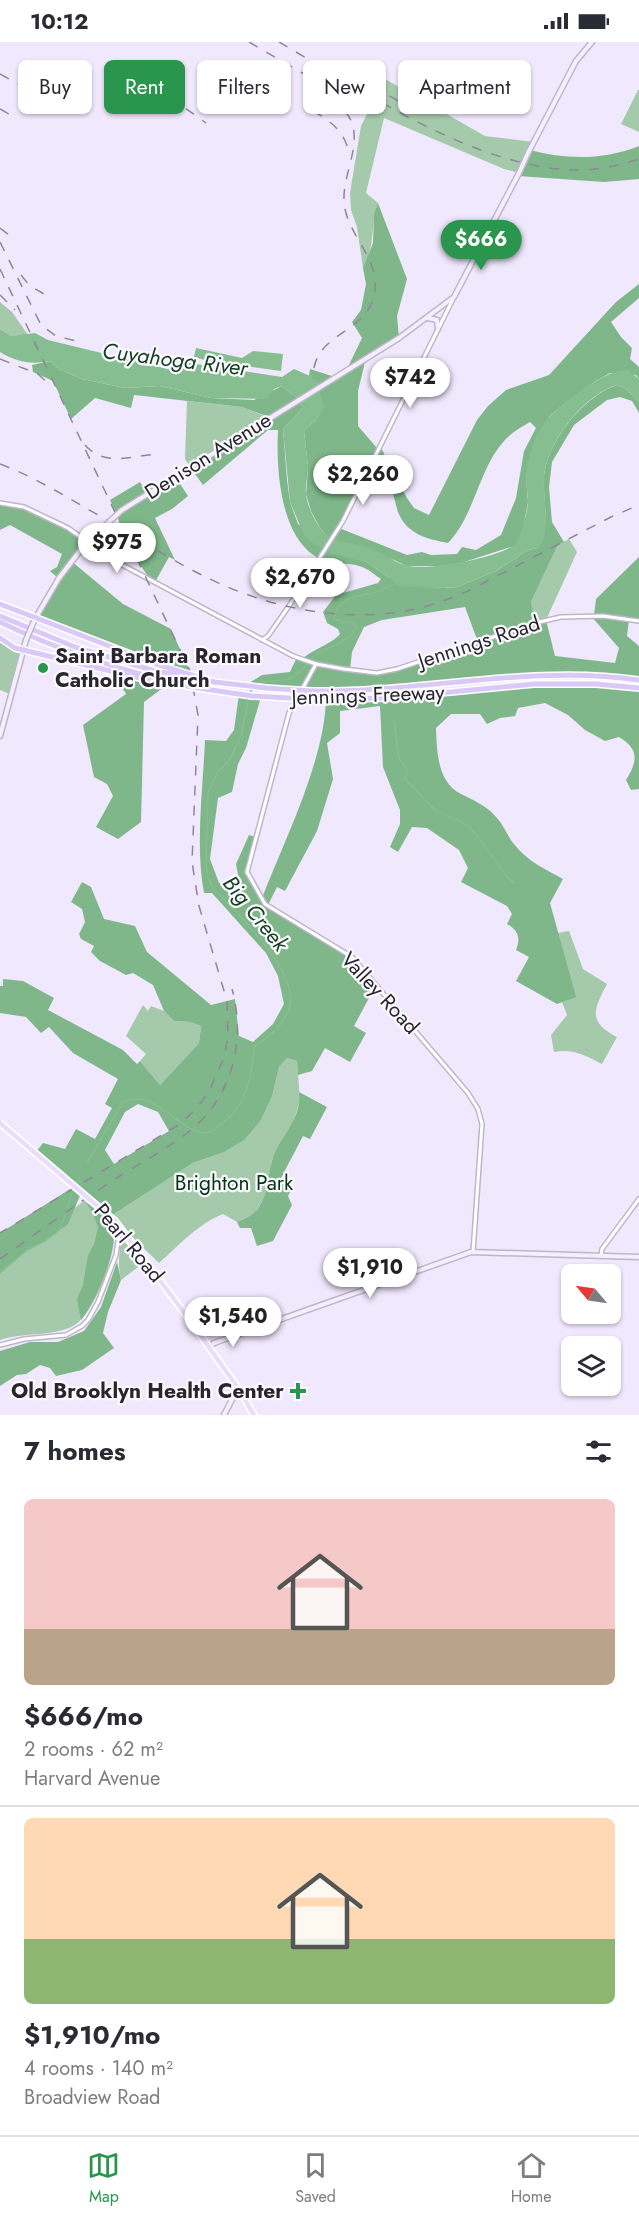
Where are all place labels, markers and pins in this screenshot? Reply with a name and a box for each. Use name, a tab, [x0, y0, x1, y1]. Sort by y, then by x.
pin: $666	[445, 220, 517, 271]
pin: $742	[374, 358, 446, 409]
pin: $2,260	[314, 455, 412, 506]
pin: $975	[81, 523, 153, 574]
pin: $2,670	[251, 558, 349, 609]
place label: Saint Barbara Roman Catholic Church	[55, 641, 261, 695]
marker: Saint Barbara Roman Catholic Church	[36, 661, 50, 675]
pin: $1,910	[321, 1248, 419, 1299]
pin: $1,540	[184, 1297, 282, 1348]
place label: Old Brooklyn Health Center	[11, 1376, 284, 1406]
marker: Old Brooklyn Health Center	[289, 1382, 307, 1400]

